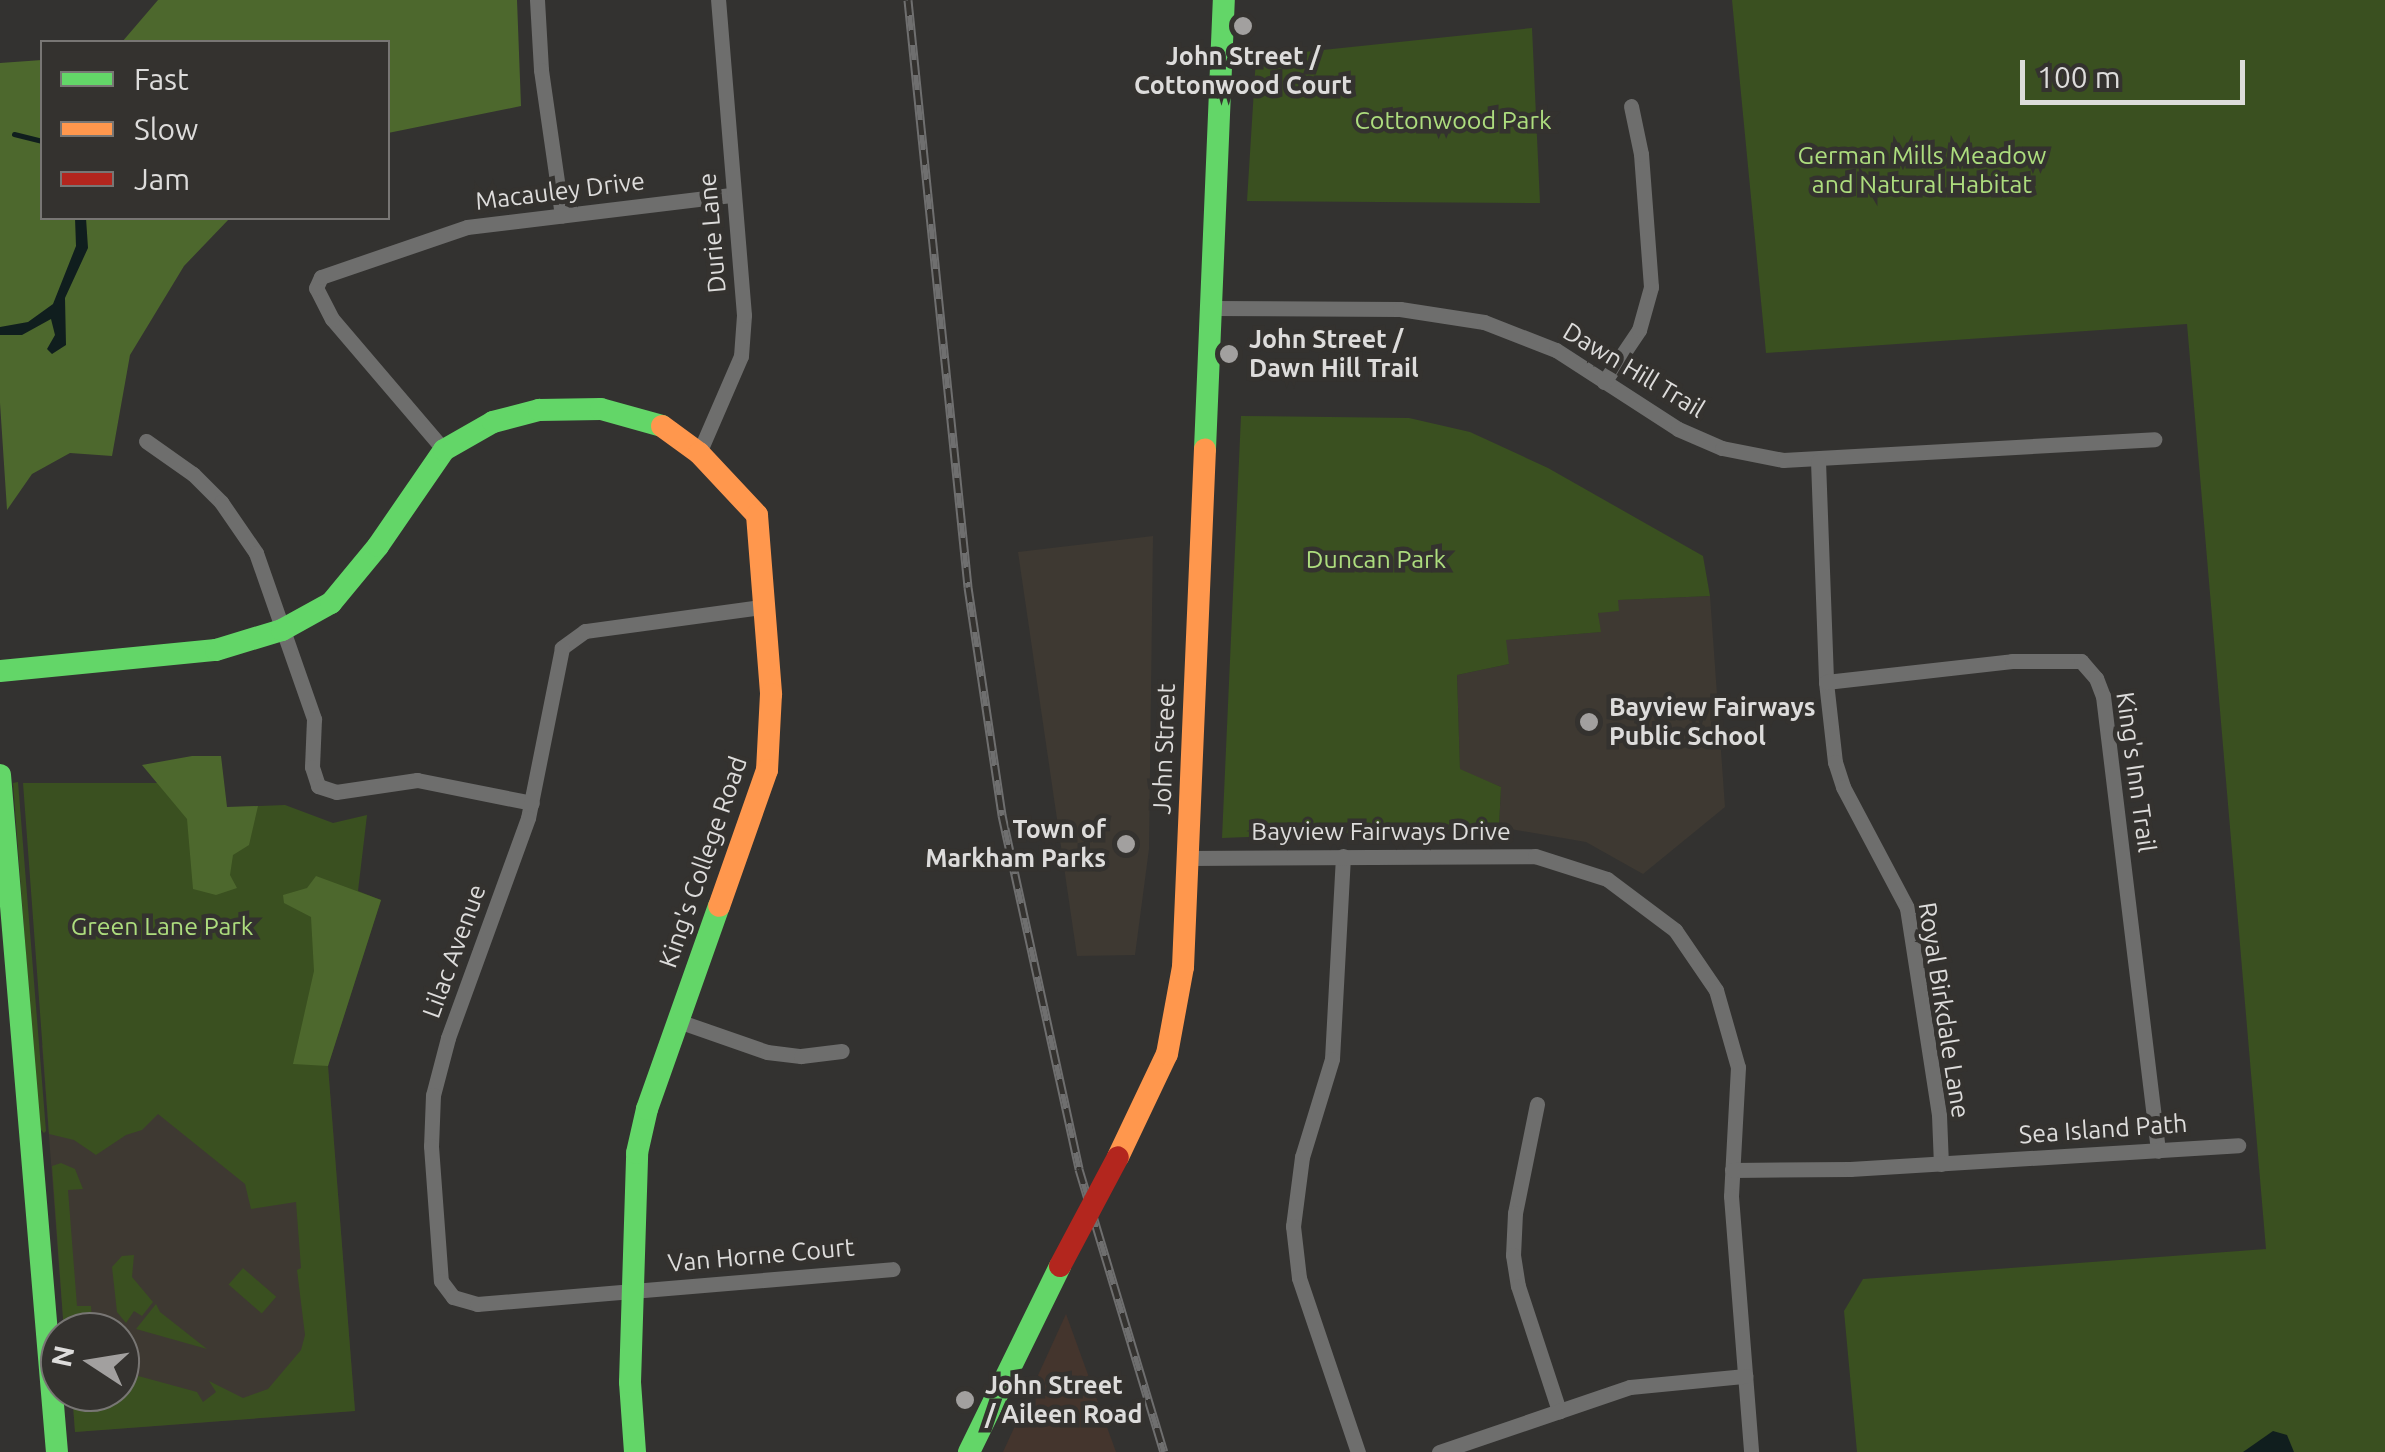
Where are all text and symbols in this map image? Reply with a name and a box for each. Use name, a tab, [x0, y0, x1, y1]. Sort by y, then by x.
marker: John Street / Cottonwood Court	[1232, 15, 1254, 37]
legend	[40, 40, 390, 220]
scale bar	[2025, 40, 2250, 102]
place label: John Street / Cottonwood Court	[1134, 42, 1352, 101]
text: 100 m	[2037, 60, 2121, 94]
text: Fast	[134, 62, 189, 96]
park label: Cottonwood Park	[1354, 105, 1552, 135]
text: Slow	[134, 112, 198, 146]
park label: German Mills Meadow and Natural Habitat	[1798, 141, 2046, 200]
text: Jam	[134, 162, 190, 196]
street label: Macauley Drive	[474, 166, 646, 216]
street label: Durie Lane	[692, 172, 732, 294]
street label: Dawn Hill Trail	[1558, 316, 1710, 424]
place label: John Street / Dawn Hill Trail	[1249, 325, 1419, 384]
marker: John Street / Dawn Hill Trail	[1218, 343, 1240, 365]
park label: Duncan Park	[1306, 544, 1446, 574]
street label: John Street	[1147, 683, 1181, 815]
street label: King's Inn Trail	[2110, 690, 2162, 854]
place label: Bayview Fairways Public School	[1609, 693, 1815, 752]
marker: Bayview Fairways Public School	[1578, 711, 1600, 733]
street label: King's College Road	[653, 752, 753, 972]
place label: Town of Markham Parks	[925, 815, 1106, 874]
street label: Bayview Fairways Drive	[1251, 816, 1511, 846]
marker: Town of Markham Parks	[1115, 833, 1137, 855]
street label: Lilac Avenue	[416, 880, 492, 1022]
street label: Royal Birkdale Lane	[1912, 900, 1976, 1120]
park label: Green Lane Park	[71, 911, 253, 941]
street label: Sea Island Path	[2018, 1108, 2188, 1150]
street label: Van Horne Court	[666, 1232, 856, 1278]
north arrow	[40, 1312, 140, 1412]
text: N	[45, 1343, 79, 1370]
place label: John Street / Aileen Road	[985, 1371, 1142, 1430]
marker: John Street / Aileen Road	[954, 1389, 976, 1411]

